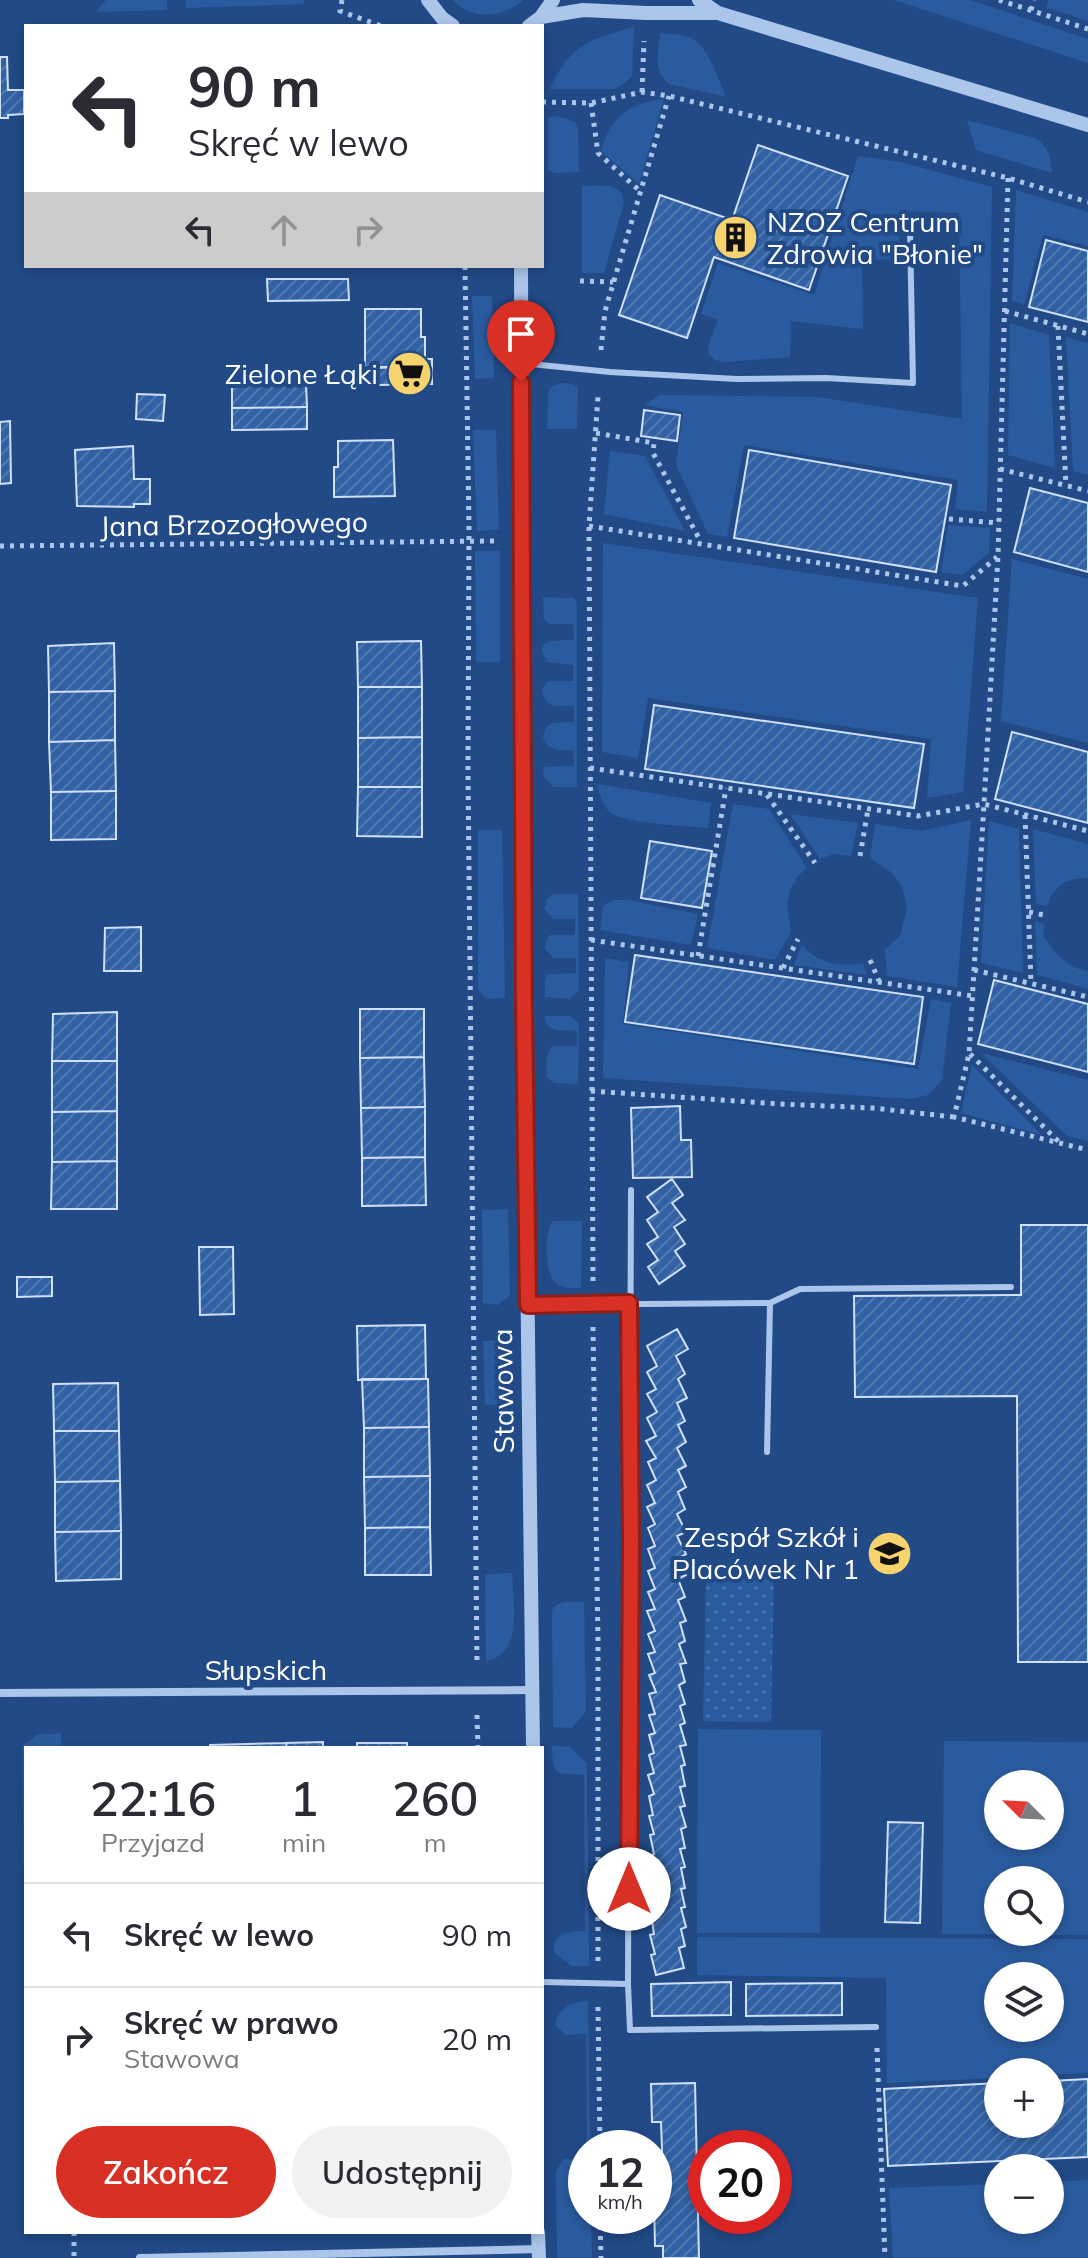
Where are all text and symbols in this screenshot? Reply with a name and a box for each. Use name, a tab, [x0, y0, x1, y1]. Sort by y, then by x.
text: 90 m	[188, 51, 321, 121]
icon: left	[56, 56, 160, 160]
text: Skręć w lewo	[188, 120, 409, 165]
place label: NZOZ Centrum Zdrowia "Błonie"	[767, 204, 983, 271]
icon: left	[178, 208, 222, 252]
icon: ahead	[262, 208, 306, 252]
icon: right	[346, 208, 390, 252]
building icon: NZOZ Centrum Zdrowia "Błonie"	[712, 214, 760, 262]
pin	[487, 300, 555, 382]
icon: arrive	[499, 312, 543, 356]
supermarket icon: Zielone Łąki	[385, 350, 433, 398]
place label: Zielone Łąki	[225, 356, 378, 391]
street label: Jana Brzozogłowego	[100, 504, 368, 543]
street label: Stawowa	[484, 1328, 521, 1454]
place label: Zespół Szkół i Placówek Nr 1	[672, 1519, 859, 1586]
school or university icon: Zespół Szkół i Placówek Nr 1	[866, 1529, 914, 1577]
street label: Słupskich	[205, 1652, 327, 1687]
text: 22:16	[90, 1768, 216, 1828]
text: 1	[290, 1768, 318, 1828]
text: 260	[392, 1768, 478, 1828]
north arrow	[984, 1770, 1064, 1850]
map controls	[984, 1770, 1064, 2234]
text: Przyjazd	[101, 1826, 205, 1859]
text: min	[282, 1826, 326, 1859]
text: m	[424, 1826, 447, 1859]
position arrow	[587, 1847, 671, 1931]
button: search	[984, 1866, 1064, 1946]
icon: left	[56, 1913, 100, 1957]
text: Skręć w lewo	[124, 1916, 314, 1954]
text: 90 m	[442, 1916, 512, 1954]
button: layers	[984, 1962, 1064, 2042]
text: Skręć w prawo	[124, 2004, 339, 2042]
icon: right	[56, 2017, 100, 2061]
text: 20 m	[442, 2020, 512, 2058]
text: Stawowa	[124, 2042, 240, 2075]
button: +	[984, 2058, 1064, 2138]
button: Zakończ	[56, 2126, 276, 2218]
button: Udostępnij	[292, 2126, 512, 2218]
speed limit sign: 20	[688, 2130, 792, 2234]
text: 12	[596, 2147, 644, 2197]
button: −	[984, 2154, 1064, 2234]
text: km/h	[597, 2189, 643, 2214]

